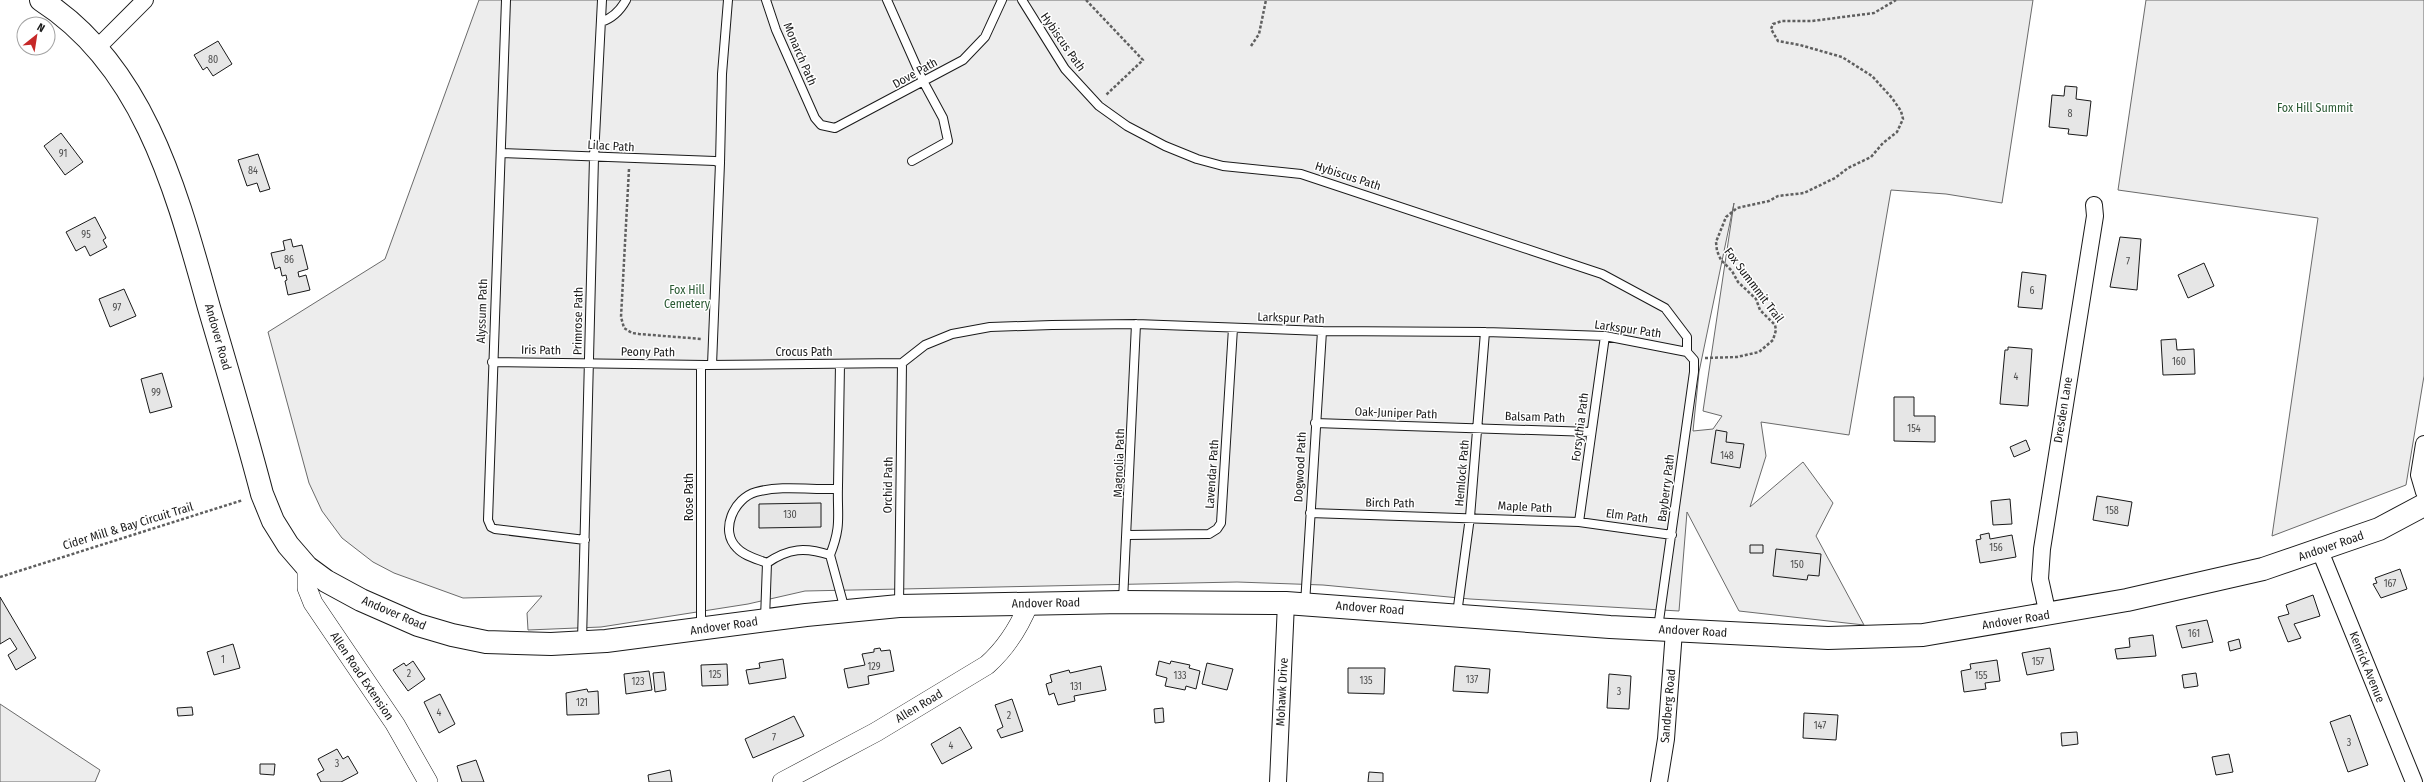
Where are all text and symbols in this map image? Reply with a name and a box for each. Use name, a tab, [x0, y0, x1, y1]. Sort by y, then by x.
street label: Hybiscus Path	[1038, 10, 1088, 74]
north arrow	[16, 16, 56, 56]
text: N	[35, 20, 47, 35]
street label: Monarch Path	[780, 20, 820, 88]
house number: 80	[208, 54, 218, 66]
street label: Dove Path	[890, 55, 940, 91]
park label: Fox Hill Summit	[2277, 101, 2353, 115]
house number: 8	[2068, 108, 2073, 120]
street label: Lilac Path	[587, 138, 635, 154]
house number: 91	[59, 148, 67, 160]
street label: Hybiscus Path	[1313, 159, 1383, 193]
house number: 84	[248, 165, 258, 177]
house number: 95	[81, 229, 91, 241]
street label: Fox Summmit Trail	[1721, 245, 1787, 325]
house number: 86	[284, 254, 294, 266]
house number: 7	[2126, 256, 2130, 268]
street label: Alyssum Path	[474, 278, 490, 344]
park label: Fox Hill Cemetery	[664, 283, 711, 311]
house number: 6	[2030, 285, 2035, 297]
street label: Primrose Path	[570, 287, 586, 355]
house number: 97	[113, 302, 121, 314]
street label: Andover Road	[202, 302, 234, 372]
street label: Larkspur Path	[1257, 310, 1325, 326]
street label: Larkspur Path	[1594, 317, 1662, 341]
street label: Iris Path	[521, 343, 561, 357]
street label: Peony Path	[621, 345, 675, 359]
street label: Crocus Path	[775, 345, 833, 359]
house number: 160	[2172, 356, 2186, 368]
house number: 4	[2014, 371, 2019, 383]
street label: Dresden Lane	[2051, 376, 2075, 444]
house number: 99	[151, 387, 161, 399]
street label: Forsythia Path	[1569, 392, 1591, 462]
street label: Oak-Juniper Path	[1354, 405, 1438, 421]
street label: Balsam Path	[1505, 409, 1565, 425]
house number: 154	[1907, 423, 1921, 435]
street label: Magnolia Path	[1111, 428, 1127, 498]
street label: Dogwood Path	[1291, 431, 1309, 503]
street label: Lavendar Path	[1203, 439, 1221, 509]
street label: Hemlock Path	[1452, 439, 1472, 507]
house number: 148	[1720, 450, 1734, 462]
street label: Bayberry Path	[1655, 453, 1677, 523]
street label: Orchid Path	[881, 456, 895, 514]
street label: Rose Path	[682, 473, 696, 521]
street label: Birch Path	[1365, 496, 1415, 510]
street label: Cider Mill & Bay Circuit Trail	[61, 499, 195, 553]
street label: Maple Path	[1497, 499, 1553, 515]
house number: 158	[2105, 505, 2119, 517]
street label: Elm Path	[1605, 506, 1649, 526]
house number: 130	[783, 509, 797, 521]
street label: Andover Road	[2296, 528, 2366, 564]
house number: 156	[1989, 542, 2003, 554]
house number: 150	[1790, 559, 1804, 571]
house number: 167	[2384, 578, 2396, 590]
street label: Andover Road	[360, 593, 428, 633]
street label: Andover Road	[1012, 595, 1080, 611]
street label: Andover Road	[1335, 599, 1405, 617]
street label: Andover Road	[1981, 608, 2051, 632]
street label: Andover Road	[689, 614, 759, 638]
street label: Andover Road	[1658, 622, 1728, 640]
house number: 161	[2188, 628, 2200, 640]
street label: Allen Road Extension	[327, 629, 397, 723]
street label: Kenrick Avenue	[2346, 629, 2388, 705]
house number: 1	[221, 654, 225, 666]
house number: 157	[2032, 656, 2044, 668]
street label: Mohawk Drive	[1273, 657, 1291, 727]
house number: 129	[867, 661, 881, 673]
house number: 2	[407, 668, 412, 680]
street label: Sandberg Road	[1658, 668, 1678, 744]
house number: 125	[709, 669, 722, 681]
house number: 133	[1174, 670, 1187, 682]
house number: 155	[1974, 670, 1988, 682]
house number: 137	[1466, 674, 1478, 686]
house number: 135	[1360, 675, 1373, 687]
house number: 123	[632, 676, 645, 688]
house number: 131	[1070, 681, 1082, 693]
street label: Allen Road	[893, 686, 945, 726]
house number: 3	[1617, 686, 1622, 698]
house number: 121	[576, 697, 588, 709]
house number: 4	[437, 707, 442, 719]
house number: 2	[1007, 710, 1012, 722]
house number: 147	[1814, 720, 1826, 732]
house number: 7	[772, 732, 776, 744]
house number: 3	[2347, 737, 2352, 749]
house number: 4	[949, 740, 954, 752]
house number: 3	[335, 758, 340, 770]

